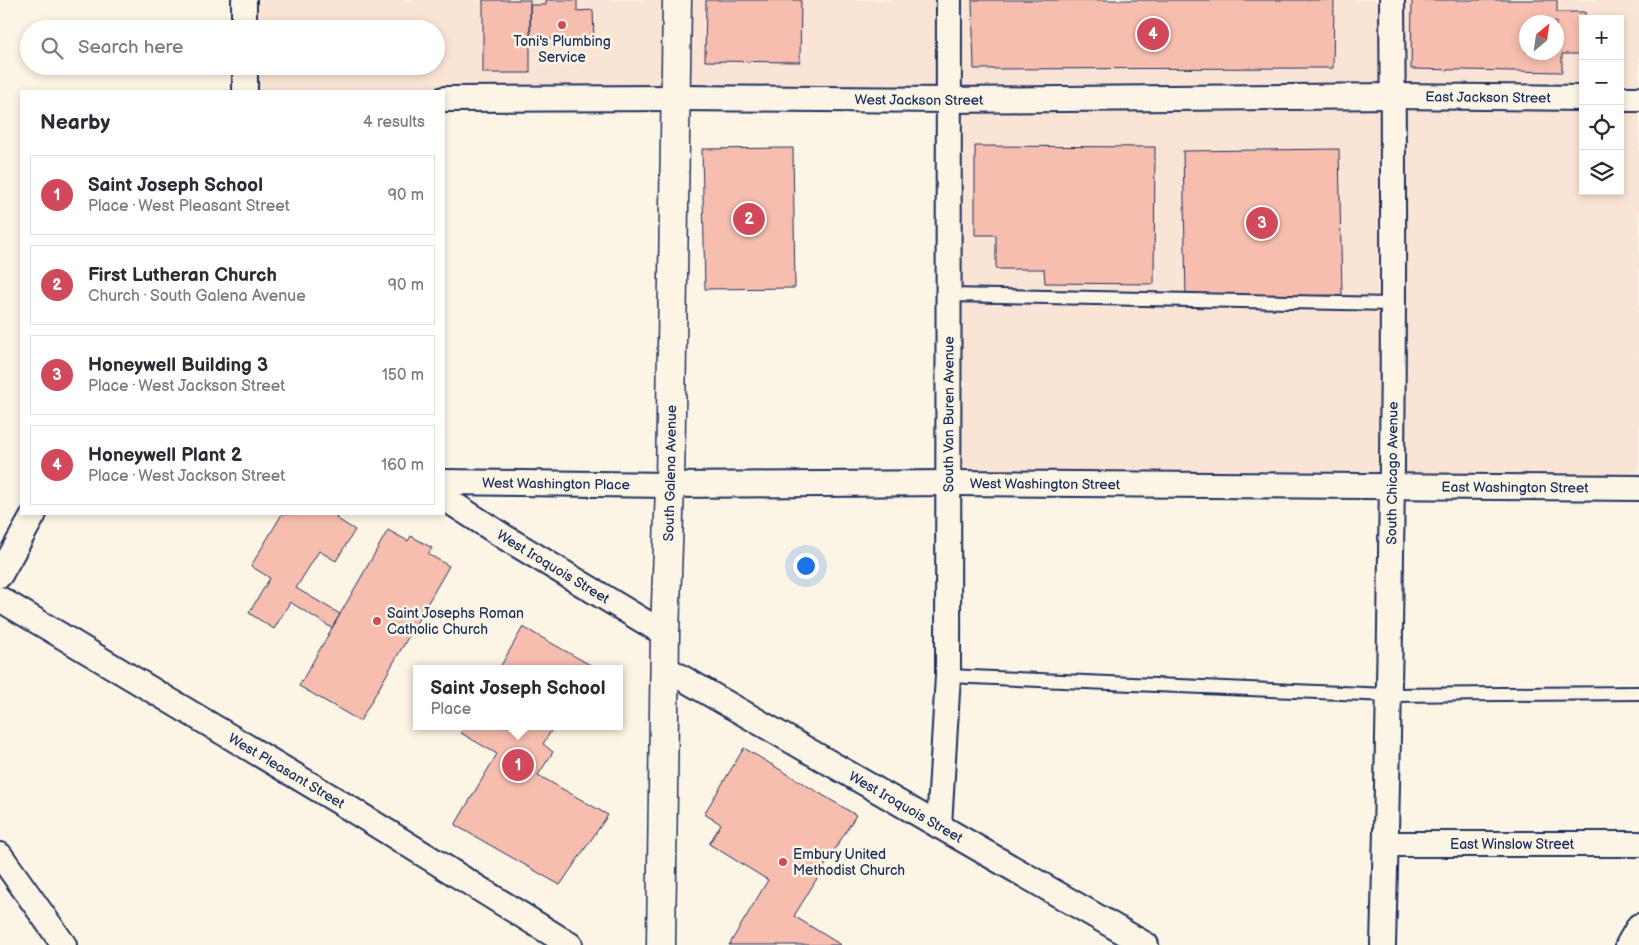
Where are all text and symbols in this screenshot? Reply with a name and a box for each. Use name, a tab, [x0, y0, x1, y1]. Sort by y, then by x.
pin: 4	[1137, 15, 1169, 53]
north arrow	[1519, 15, 1564, 60]
map controls	[1579, 15, 1624, 195]
button: +	[1579, 15, 1624, 60]
marker: Toni's Plumbing Service	[556, 19, 568, 31]
search box	[20, 20, 445, 75]
place label: Toni's Plumbing Service	[513, 33, 611, 66]
icon: search	[38, 34, 66, 62]
text: Search here	[78, 36, 183, 59]
button: −	[1579, 60, 1624, 105]
street label: East Jackson Street	[1425, 88, 1552, 106]
street label: West Jackson Street	[855, 91, 984, 109]
button: locate	[1579, 105, 1624, 150]
text: Nearby	[40, 110, 110, 135]
text: 4 results	[363, 113, 425, 132]
button: layers	[1579, 150, 1624, 195]
text: Saint Joseph School	[88, 174, 263, 197]
text: 1	[54, 186, 60, 205]
text: 90 m	[388, 186, 424, 205]
text: Place · West Pleasant Street	[88, 197, 290, 216]
pin: 2	[733, 200, 765, 238]
pin: 3	[1246, 204, 1278, 242]
text: First Lutheran Church	[88, 264, 277, 287]
text: 2	[52, 276, 62, 295]
text: 90 m	[388, 276, 424, 295]
text: Church · South Galena Avenue	[88, 287, 306, 306]
street label: South Van Buren Avenue	[940, 336, 957, 492]
text: Honeywell Building 3	[88, 354, 268, 377]
text: 3	[52, 366, 62, 385]
text: 150 m	[382, 366, 424, 385]
text: Place · West Jackson Street	[88, 377, 285, 396]
street label: South Chicago Avenue	[1383, 401, 1401, 545]
street label: South Galena Avenue	[660, 405, 680, 542]
text: Honeywell Plant 2	[88, 444, 242, 467]
text: 4	[52, 456, 62, 475]
text: 160 m	[381, 456, 424, 475]
text: Place · West Jackson Street	[88, 467, 285, 486]
street label: West Washington Place	[482, 474, 630, 493]
street label: West Washington Street	[970, 475, 1121, 493]
street label: East Washington Street	[1441, 478, 1589, 496]
street label: West Iroquois Street	[494, 526, 613, 607]
your location	[793, 553, 819, 579]
place label: Saint Josephs Roman Catholic Church	[387, 605, 524, 638]
marker: Saint Josephs Roman Catholic Church	[371, 615, 383, 627]
popup	[413, 665, 623, 730]
text: Saint Joseph School	[431, 677, 605, 700]
text: Place	[431, 700, 471, 719]
street label: West Pleasant Street	[225, 729, 349, 812]
pin: 1	[502, 746, 534, 784]
street label: West Iroquois Street	[846, 767, 966, 847]
street label: East Winslow Street	[1450, 836, 1575, 853]
place label: Embury United Methodist Church	[793, 846, 905, 879]
marker: Embury United Methodist Church	[777, 856, 789, 868]

